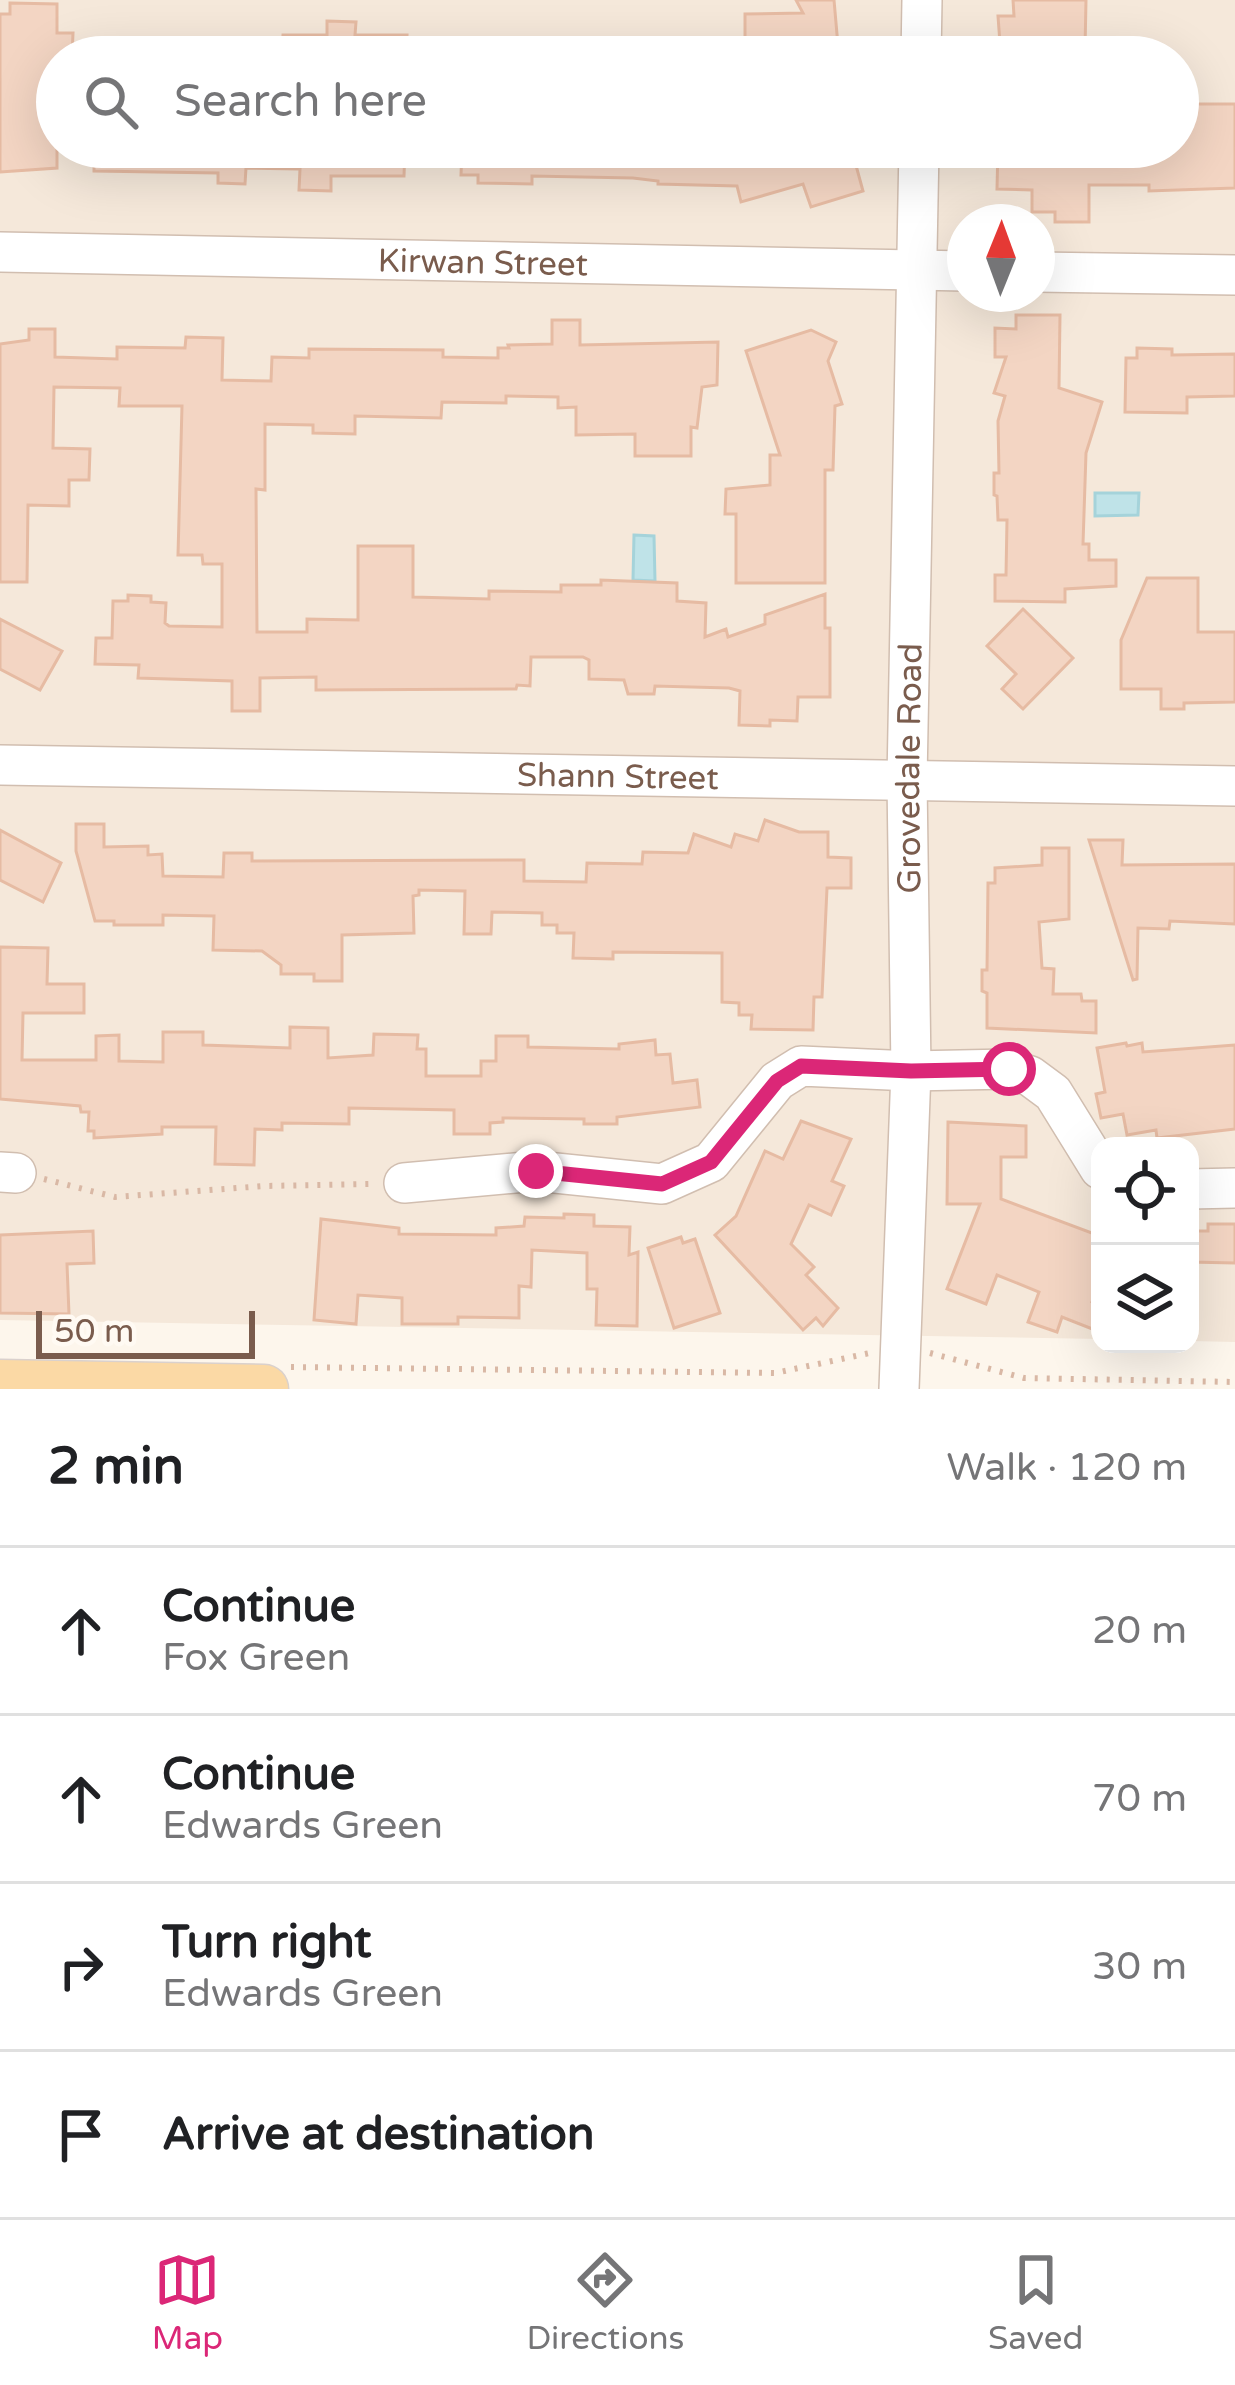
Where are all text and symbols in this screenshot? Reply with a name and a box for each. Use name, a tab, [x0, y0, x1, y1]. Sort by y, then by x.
search box	[36, 36, 1199, 168]
icon: search	[78, 69, 144, 135]
text: Search here	[174, 75, 427, 129]
north arrow	[947, 204, 1055, 312]
street label: Kirwan Street	[377, 241, 589, 285]
street label: Grovedale Road	[889, 643, 931, 894]
street label: Shann Street	[517, 756, 719, 798]
route start	[982, 1042, 1036, 1096]
map controls	[1091, 1137, 1199, 1353]
button: locate	[1091, 1137, 1199, 1245]
route end	[509, 1144, 563, 1198]
button: layers	[1091, 1245, 1199, 1353]
scale bar	[36, 1305, 255, 1358]
text: 50 m	[54, 1312, 134, 1351]
text: 2 min	[48, 1436, 184, 1498]
text: Walk · 120 m	[946, 1444, 1187, 1491]
text: Continue	[162, 1580, 355, 1634]
icon: ahead	[48, 1598, 114, 1664]
text: 20 m	[1092, 1607, 1187, 1654]
text: Fox Green	[162, 1634, 350, 1681]
text: Continue	[162, 1748, 355, 1802]
icon: ahead	[48, 1766, 114, 1832]
text: 70 m	[1092, 1775, 1187, 1822]
text: Edwards Green	[162, 1802, 443, 1849]
text: Turn right	[162, 1916, 371, 1970]
icon: right	[48, 1934, 114, 2000]
text: 30 m	[1092, 1943, 1187, 1990]
text: Edwards Green	[162, 1970, 443, 2017]
icon: arrive	[48, 2102, 114, 2168]
text: Arrive at destination	[162, 2108, 594, 2162]
tab: Map	[152, 2247, 223, 2358]
tab: Directions	[527, 2247, 684, 2358]
tab: Saved	[988, 2247, 1083, 2358]

